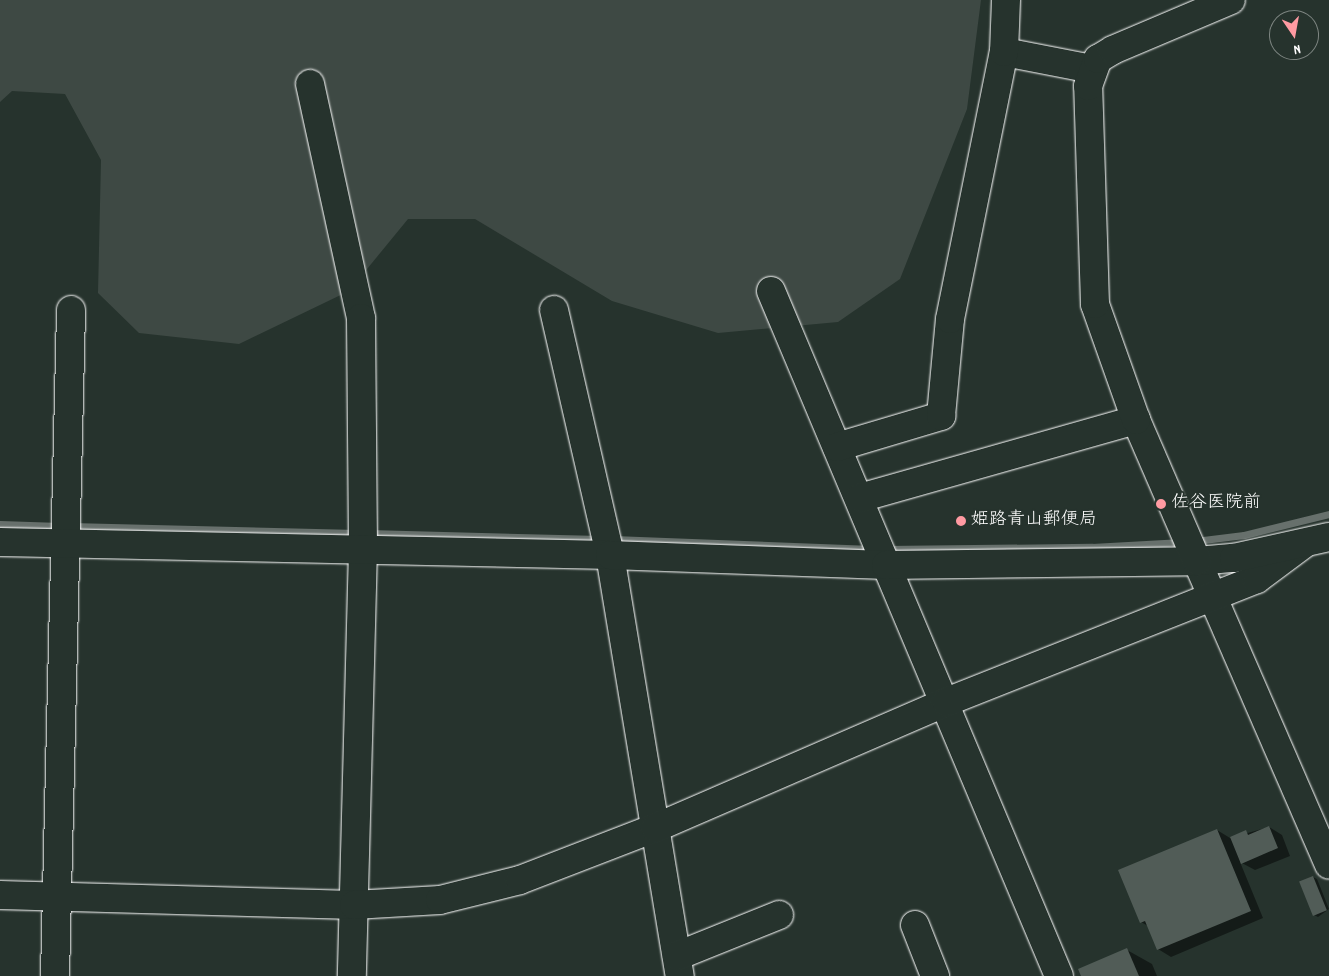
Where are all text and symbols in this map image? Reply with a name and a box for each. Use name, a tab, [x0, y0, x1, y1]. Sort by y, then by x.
north arrow	[1269, 10, 1319, 60]
text: N	[1291, 38, 1302, 59]
place label: 佐谷医院前	[1171, 493, 1261, 515]
marker: 佐谷医院前	[1155, 498, 1167, 510]
place label: 姫路青山郵便局	[971, 510, 1097, 532]
marker: 姫路青山郵便局	[955, 515, 967, 527]

